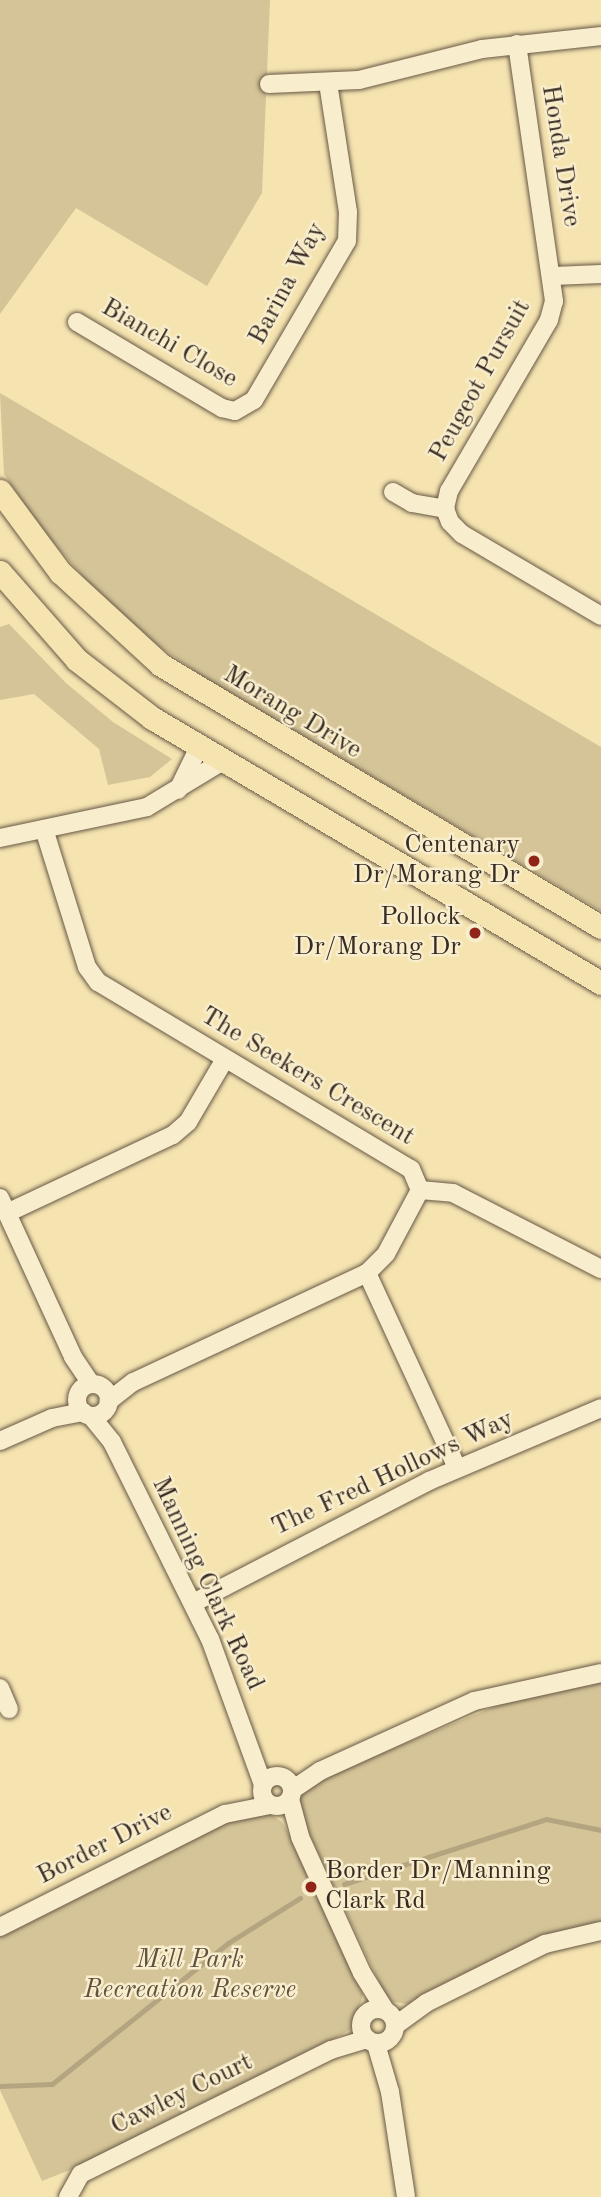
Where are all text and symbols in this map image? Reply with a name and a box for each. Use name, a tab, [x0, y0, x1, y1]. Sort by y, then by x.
street label: Honda Drive	[533, 83, 587, 229]
street label: Barina Way	[243, 217, 333, 351]
street label: Bianchi Close	[95, 292, 243, 396]
street label: Peugeot Pursuit	[423, 294, 539, 468]
street label: Morang Drive	[217, 659, 367, 767]
place label: Centenary Dr/Morang Dr	[353, 830, 520, 892]
marker: Centenary Dr/Morang Dr	[526, 853, 542, 869]
place label: Pollock Dr/Morang Dr	[294, 902, 461, 964]
marker: Pollock Dr/Morang Dr	[467, 925, 483, 941]
street label: The Seekers Crescent	[194, 1001, 420, 1153]
street label: The Fred Hollows Way	[267, 1404, 519, 1544]
street label: Manning Clark Road	[144, 1472, 270, 1696]
street label: Border Drive	[32, 1798, 178, 1892]
place label: Border Dr/Manning Clark Rd	[325, 1856, 550, 1918]
marker: Border Dr/Manning Clark Rd	[303, 1879, 319, 1895]
park label: Mill Park Recreation Reserve	[84, 1945, 296, 2007]
street label: Cawley Court	[106, 2047, 258, 2143]

